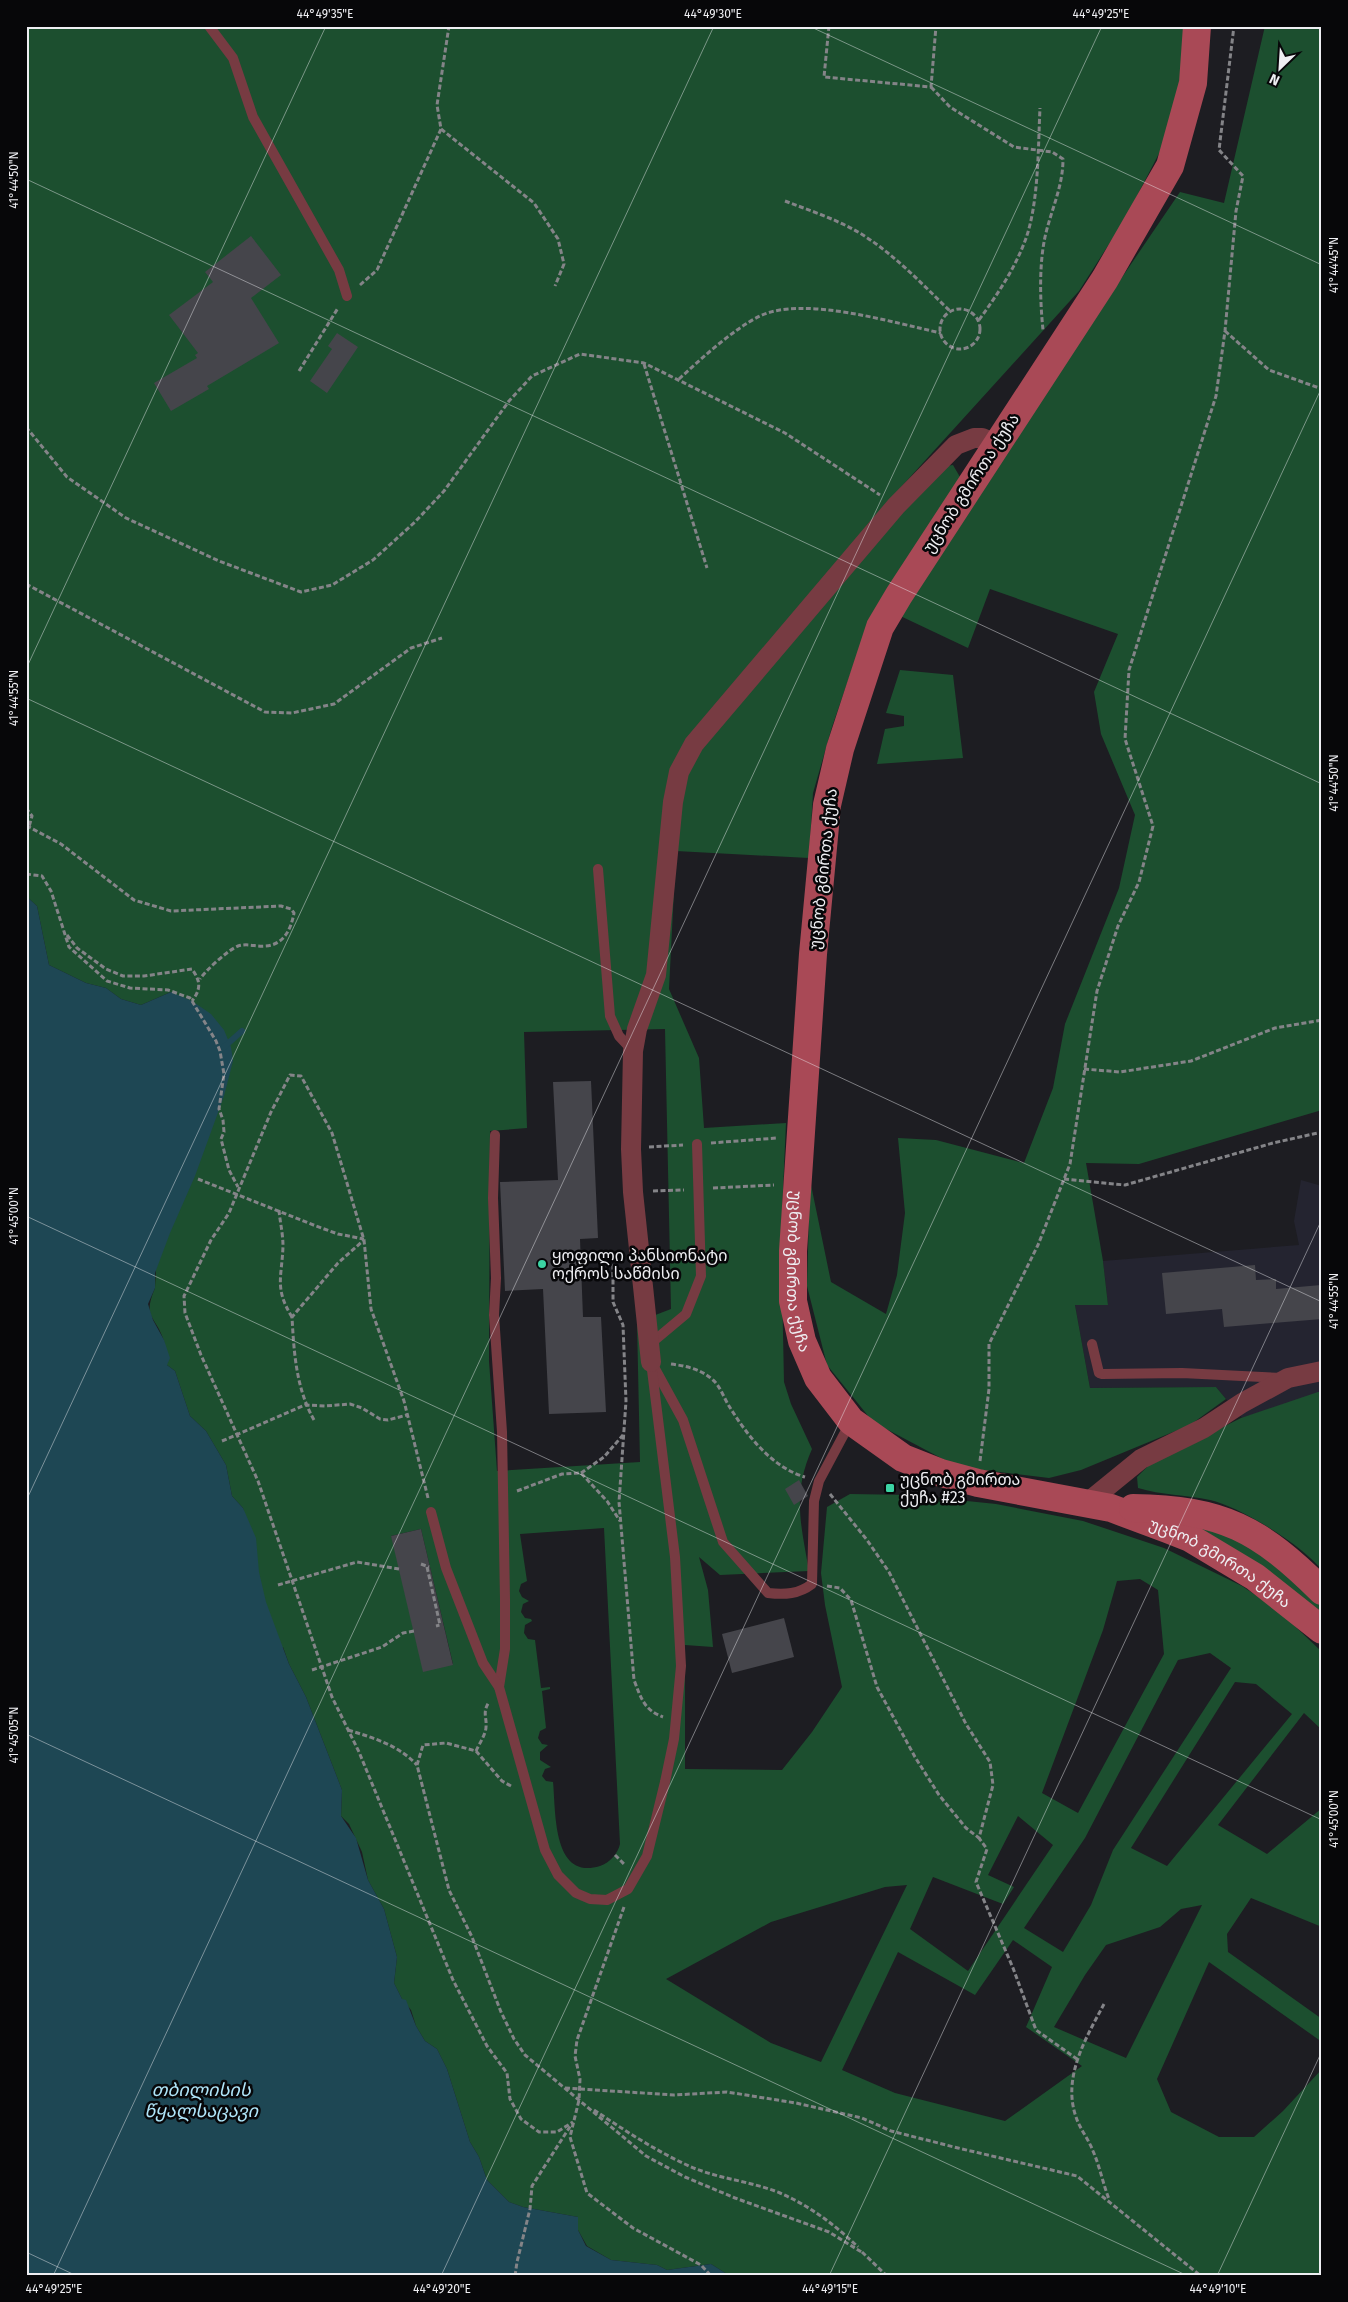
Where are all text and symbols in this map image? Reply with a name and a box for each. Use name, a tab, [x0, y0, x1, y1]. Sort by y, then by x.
text: 44°49'35"E	[297, 7, 353, 21]
text: 44°49'30"E	[684, 7, 742, 21]
text: 44°49'25"E	[1073, 7, 1129, 21]
north arrow	[1256, 42, 1306, 92]
text: N	[1267, 70, 1283, 89]
text: 41°44'50"N	[7, 151, 21, 209]
text: 41°44'45"N	[1327, 237, 1341, 293]
street label: უცნობ გმირთა ქუჩა	[919, 410, 1023, 556]
text: 41°44'55"N	[7, 670, 21, 726]
text: 41°44'50"N	[1327, 754, 1341, 812]
street label: უცნობ გმირთა ქუჩა	[805, 787, 841, 951]
text: 41°45'00"N	[7, 1187, 21, 1245]
street label: უცნობ გმირთა ქუჩა	[784, 1190, 815, 1355]
place label: ყოფილი პანსიონატი ოქროს საწმისი	[552, 1246, 728, 1283]
marker: ყოფილი პანსიონატი ოქროს საწმისი	[536, 1258, 548, 1270]
text: 41°44'55"N	[1327, 1273, 1341, 1329]
place label: უცნობ გმირთა ქუჩა #23	[900, 1470, 1020, 1507]
marker: უცნობ გმირთა ქუჩა #23	[884, 1482, 896, 1494]
street label: უცნობ გმირთა ქუჩა	[1147, 1514, 1295, 1612]
text: 41°45'05"N	[7, 1707, 21, 1763]
text: 41°45'00"N	[1327, 1790, 1341, 1848]
water label: თბილისის წყალსაცავი	[144, 2079, 258, 2122]
text: 44°49'25"E	[26, 2282, 82, 2296]
text: 44°49'20"E	[413, 2282, 471, 2296]
text: 44°49'15"E	[802, 2282, 858, 2296]
text: 44°49'10"E	[1189, 2282, 1247, 2296]

